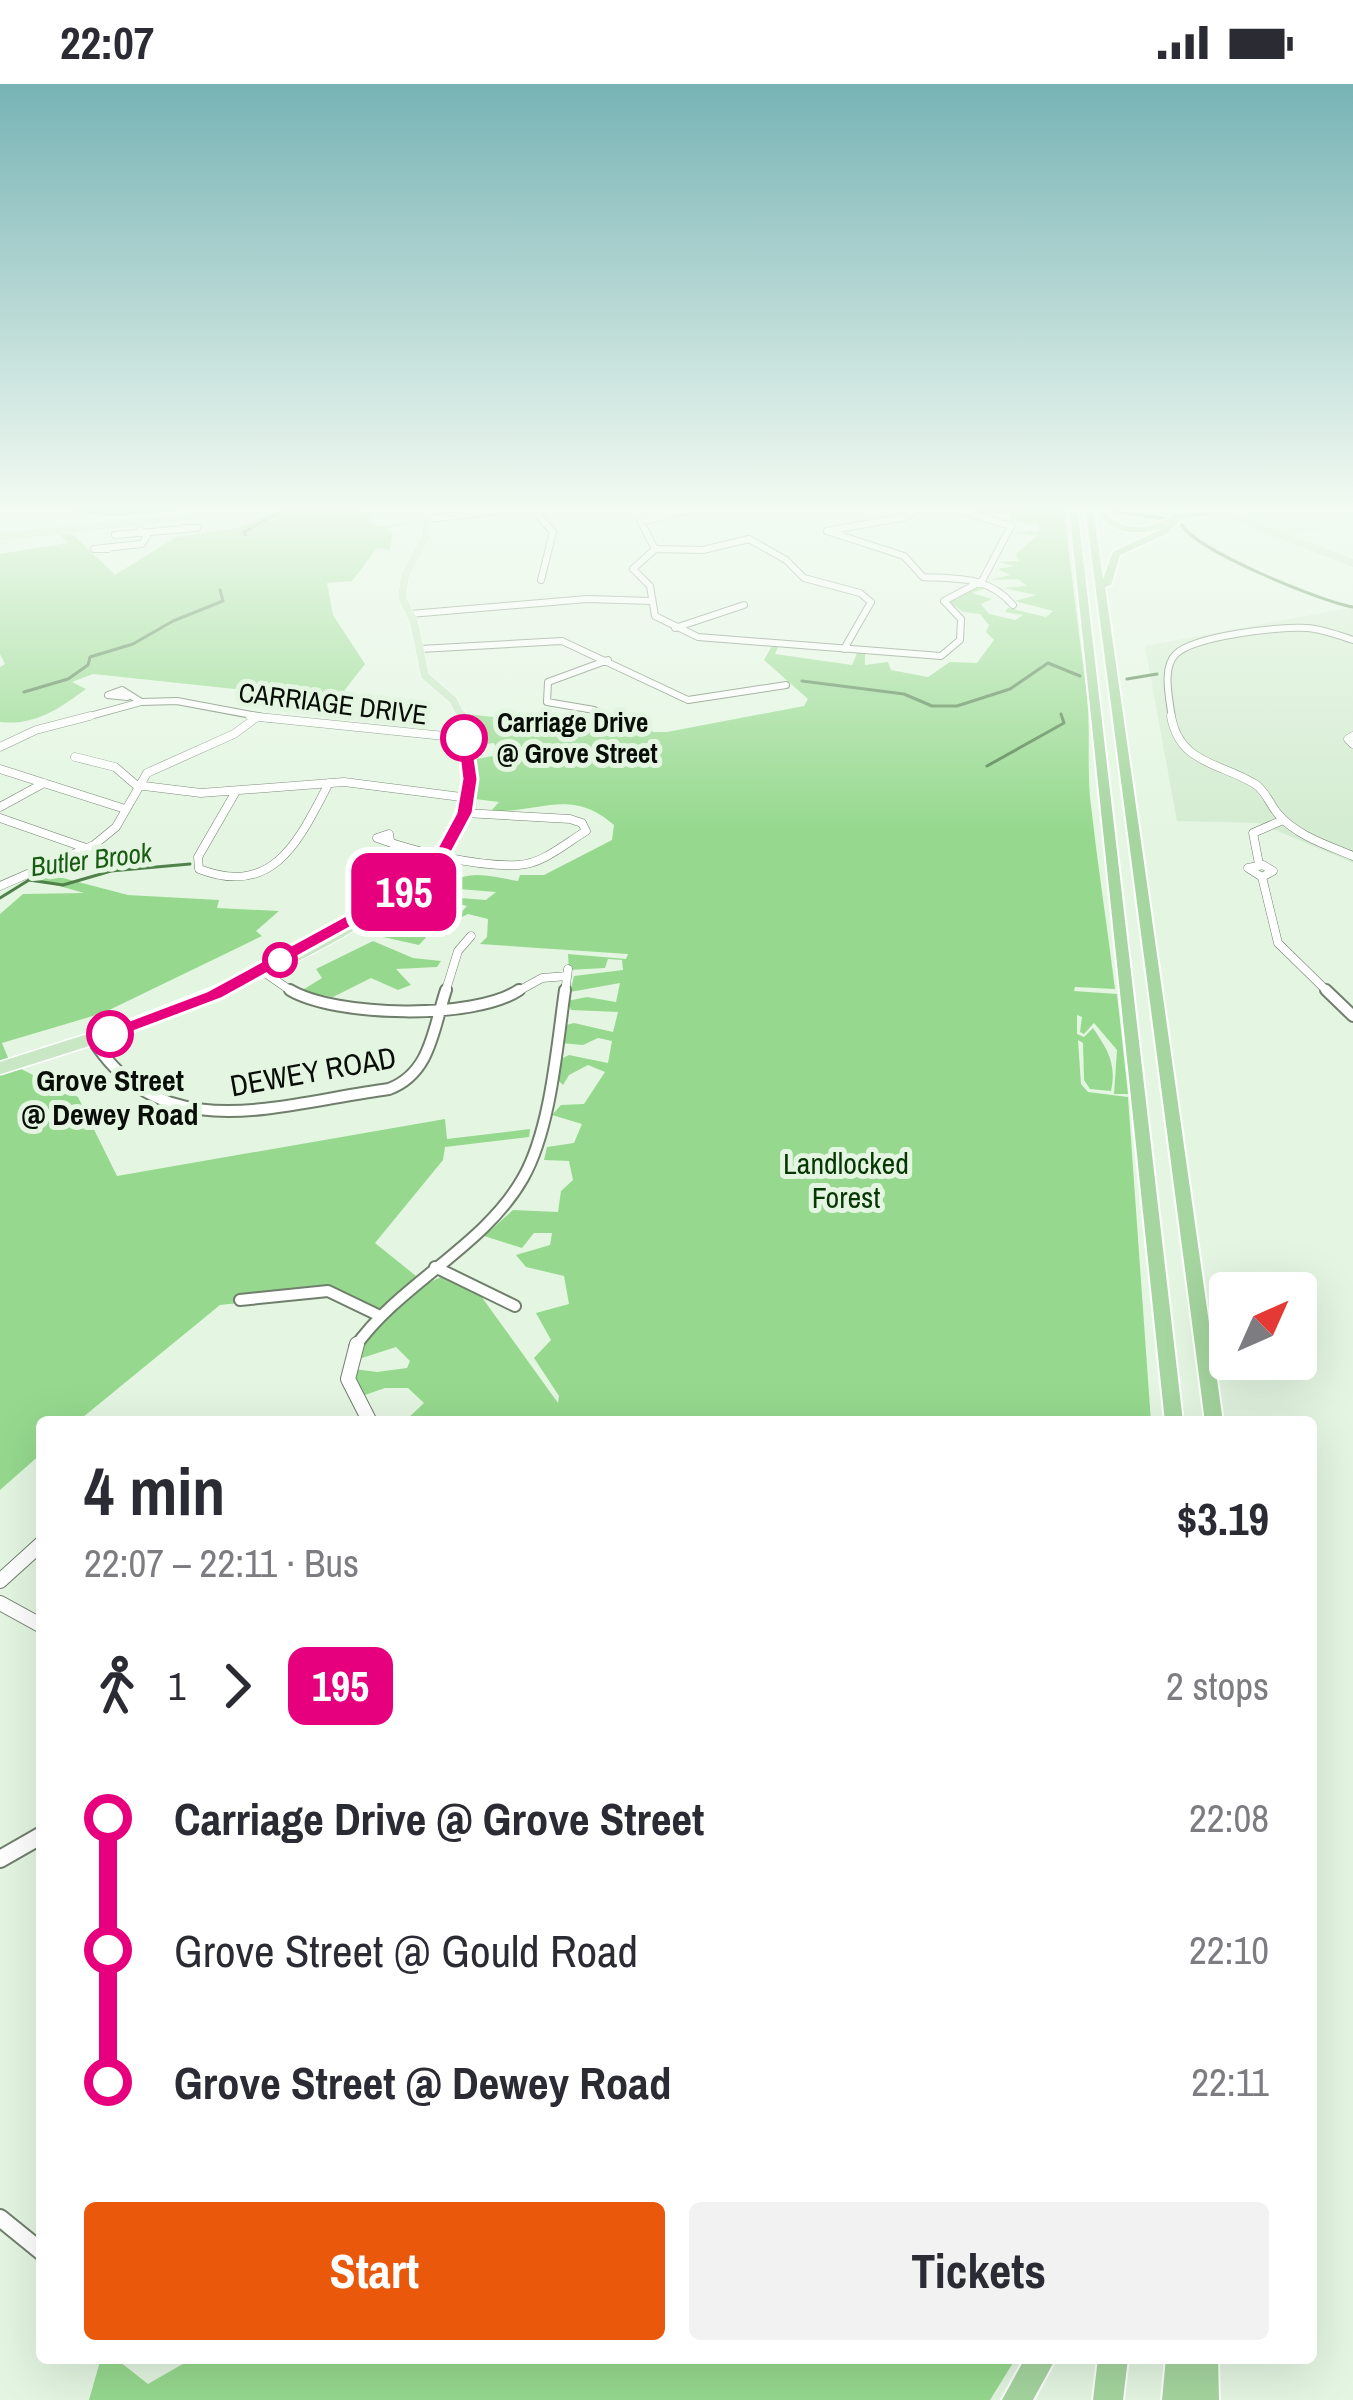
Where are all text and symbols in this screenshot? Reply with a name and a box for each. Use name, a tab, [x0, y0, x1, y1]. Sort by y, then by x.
text: 22:07	[60, 12, 154, 73]
street label: CARRIAGE DRIVE	[237, 674, 429, 732]
place label: Carriage Drive @ Grove Street	[497, 704, 658, 771]
marker: Carriage Drive @ Grove Street	[442, 716, 486, 760]
water label: Butler Brook	[28, 834, 155, 884]
line badge: 195	[335, 853, 473, 931]
text: 195	[375, 864, 433, 920]
unlabelled marker	[264, 944, 296, 976]
marker: Grove Street @ Dewey Road	[88, 1012, 132, 1056]
street label: DEWEY ROAD	[227, 1037, 399, 1105]
place label: Grove Street @ Dewey Road	[21, 1060, 199, 1134]
park label: Landlocked Forest	[783, 1143, 909, 1217]
north arrow	[1209, 1272, 1317, 1380]
map controls	[1209, 1272, 1317, 1380]
text: 4 min	[84, 1447, 225, 1536]
text: $3.19	[1177, 1488, 1269, 1549]
text: 22:07 – 22:11 · Bus	[84, 1537, 359, 1589]
icon: walk	[84, 1653, 150, 1719]
icon: forward	[204, 1653, 270, 1719]
text: 195	[312, 1658, 369, 1714]
text: 1	[168, 1660, 186, 1712]
text: 2 stops	[1166, 1660, 1269, 1712]
text: Carriage Drive @ Grove Street	[174, 1788, 704, 1849]
text: 22:08	[1189, 1792, 1269, 1844]
text: Grove Street @ Gould Road	[174, 1920, 638, 1981]
text: 22:10	[1189, 1924, 1269, 1976]
text: Grove Street @ Dewey Road	[174, 2052, 671, 2113]
text: 22:11	[1191, 2056, 1269, 2108]
button: Start	[84, 2202, 665, 2340]
button: Tickets	[689, 2202, 1269, 2340]

